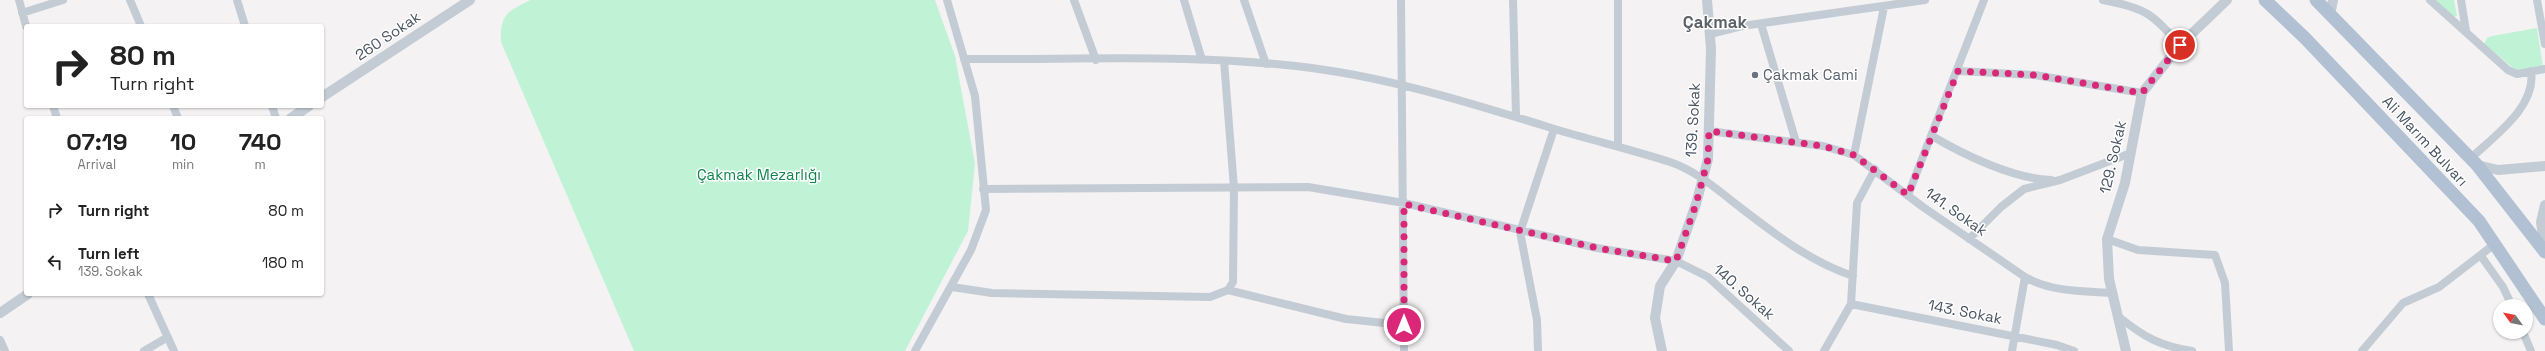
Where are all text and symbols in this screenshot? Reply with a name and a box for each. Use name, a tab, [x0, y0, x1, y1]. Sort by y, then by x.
street label: 260 Sokak	[351, 7, 424, 64]
district label: Çakmak	[1683, 11, 1748, 33]
pin	[2163, 28, 2197, 62]
icon: arrive	[2169, 34, 2191, 56]
text: 80 m	[110, 37, 176, 73]
icon: right	[44, 40, 96, 92]
place label: Çakmak Cami	[1763, 65, 1858, 84]
marker: Çakmak Cami	[1750, 70, 1760, 80]
text: Turn right	[110, 72, 194, 95]
street label: 139. Sokak	[1681, 82, 1704, 158]
street label: Ali Marım Bulvarı	[2379, 91, 2472, 190]
street label: 129. Sokak	[2095, 118, 2130, 195]
text: 07:19	[66, 126, 128, 157]
text: 10	[170, 126, 196, 157]
text: 740	[239, 126, 282, 157]
text: Arrival	[78, 156, 116, 173]
text: min	[172, 156, 194, 173]
text: m	[255, 156, 266, 173]
park label: Çakmak Mezarlığı	[697, 165, 821, 184]
street label: 141. Sokak	[1921, 183, 1991, 240]
icon: right	[44, 199, 66, 221]
text: Turn right	[78, 201, 149, 220]
text: 80 m	[268, 201, 304, 220]
text: Turn left	[78, 244, 140, 263]
icon: left	[44, 251, 66, 273]
text: 180 m	[262, 253, 304, 272]
street label: 140. Sokak	[1710, 260, 1779, 323]
text: 139. Sokak	[78, 263, 143, 280]
street label: 143. Sokak	[1927, 295, 2004, 328]
north arrow	[2493, 299, 2533, 339]
map controls	[2493, 299, 2533, 339]
position arrow	[1383, 304, 1425, 346]

